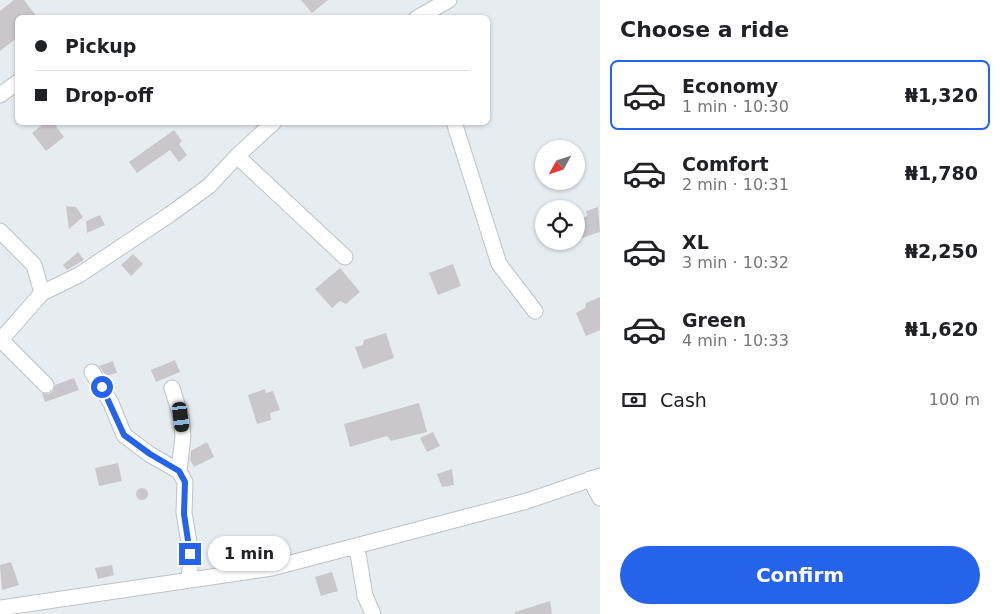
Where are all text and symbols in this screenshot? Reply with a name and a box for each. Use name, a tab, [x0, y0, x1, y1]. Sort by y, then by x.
text: Choose a ride	[620, 17, 789, 42]
text: Pickup	[65, 35, 136, 57]
icon: car	[622, 73, 667, 118]
text: Economy	[682, 75, 778, 97]
text: Drop-off	[65, 84, 153, 106]
text: ₦1,320	[905, 84, 978, 106]
text: 1 min · 10:30	[682, 97, 789, 116]
north arrow	[535, 140, 585, 190]
map controls	[535, 140, 585, 250]
icon: car	[622, 151, 667, 196]
text: Comfort	[682, 153, 769, 175]
text: ₦1,780	[905, 162, 978, 184]
text: 2 min · 10:31	[682, 175, 789, 194]
button: locate	[535, 200, 585, 250]
icon: car	[622, 229, 667, 274]
text: XL	[682, 231, 709, 253]
text: ₦2,250	[905, 240, 978, 262]
text: 3 min · 10:32	[682, 253, 789, 272]
icon: car	[622, 307, 667, 352]
text: Green	[682, 309, 746, 331]
text: ₦1,620	[905, 318, 978, 340]
text: 4 min · 10:33	[682, 331, 789, 350]
route start	[91, 376, 113, 398]
icon: cash	[620, 386, 648, 414]
text: Cash	[660, 389, 707, 411]
text: 100 m	[929, 390, 980, 409]
car	[171, 401, 190, 433]
callout: 1 min	[208, 536, 290, 572]
route end	[179, 543, 201, 565]
text: 1 min	[224, 544, 274, 563]
button: Confirm	[620, 546, 980, 604]

